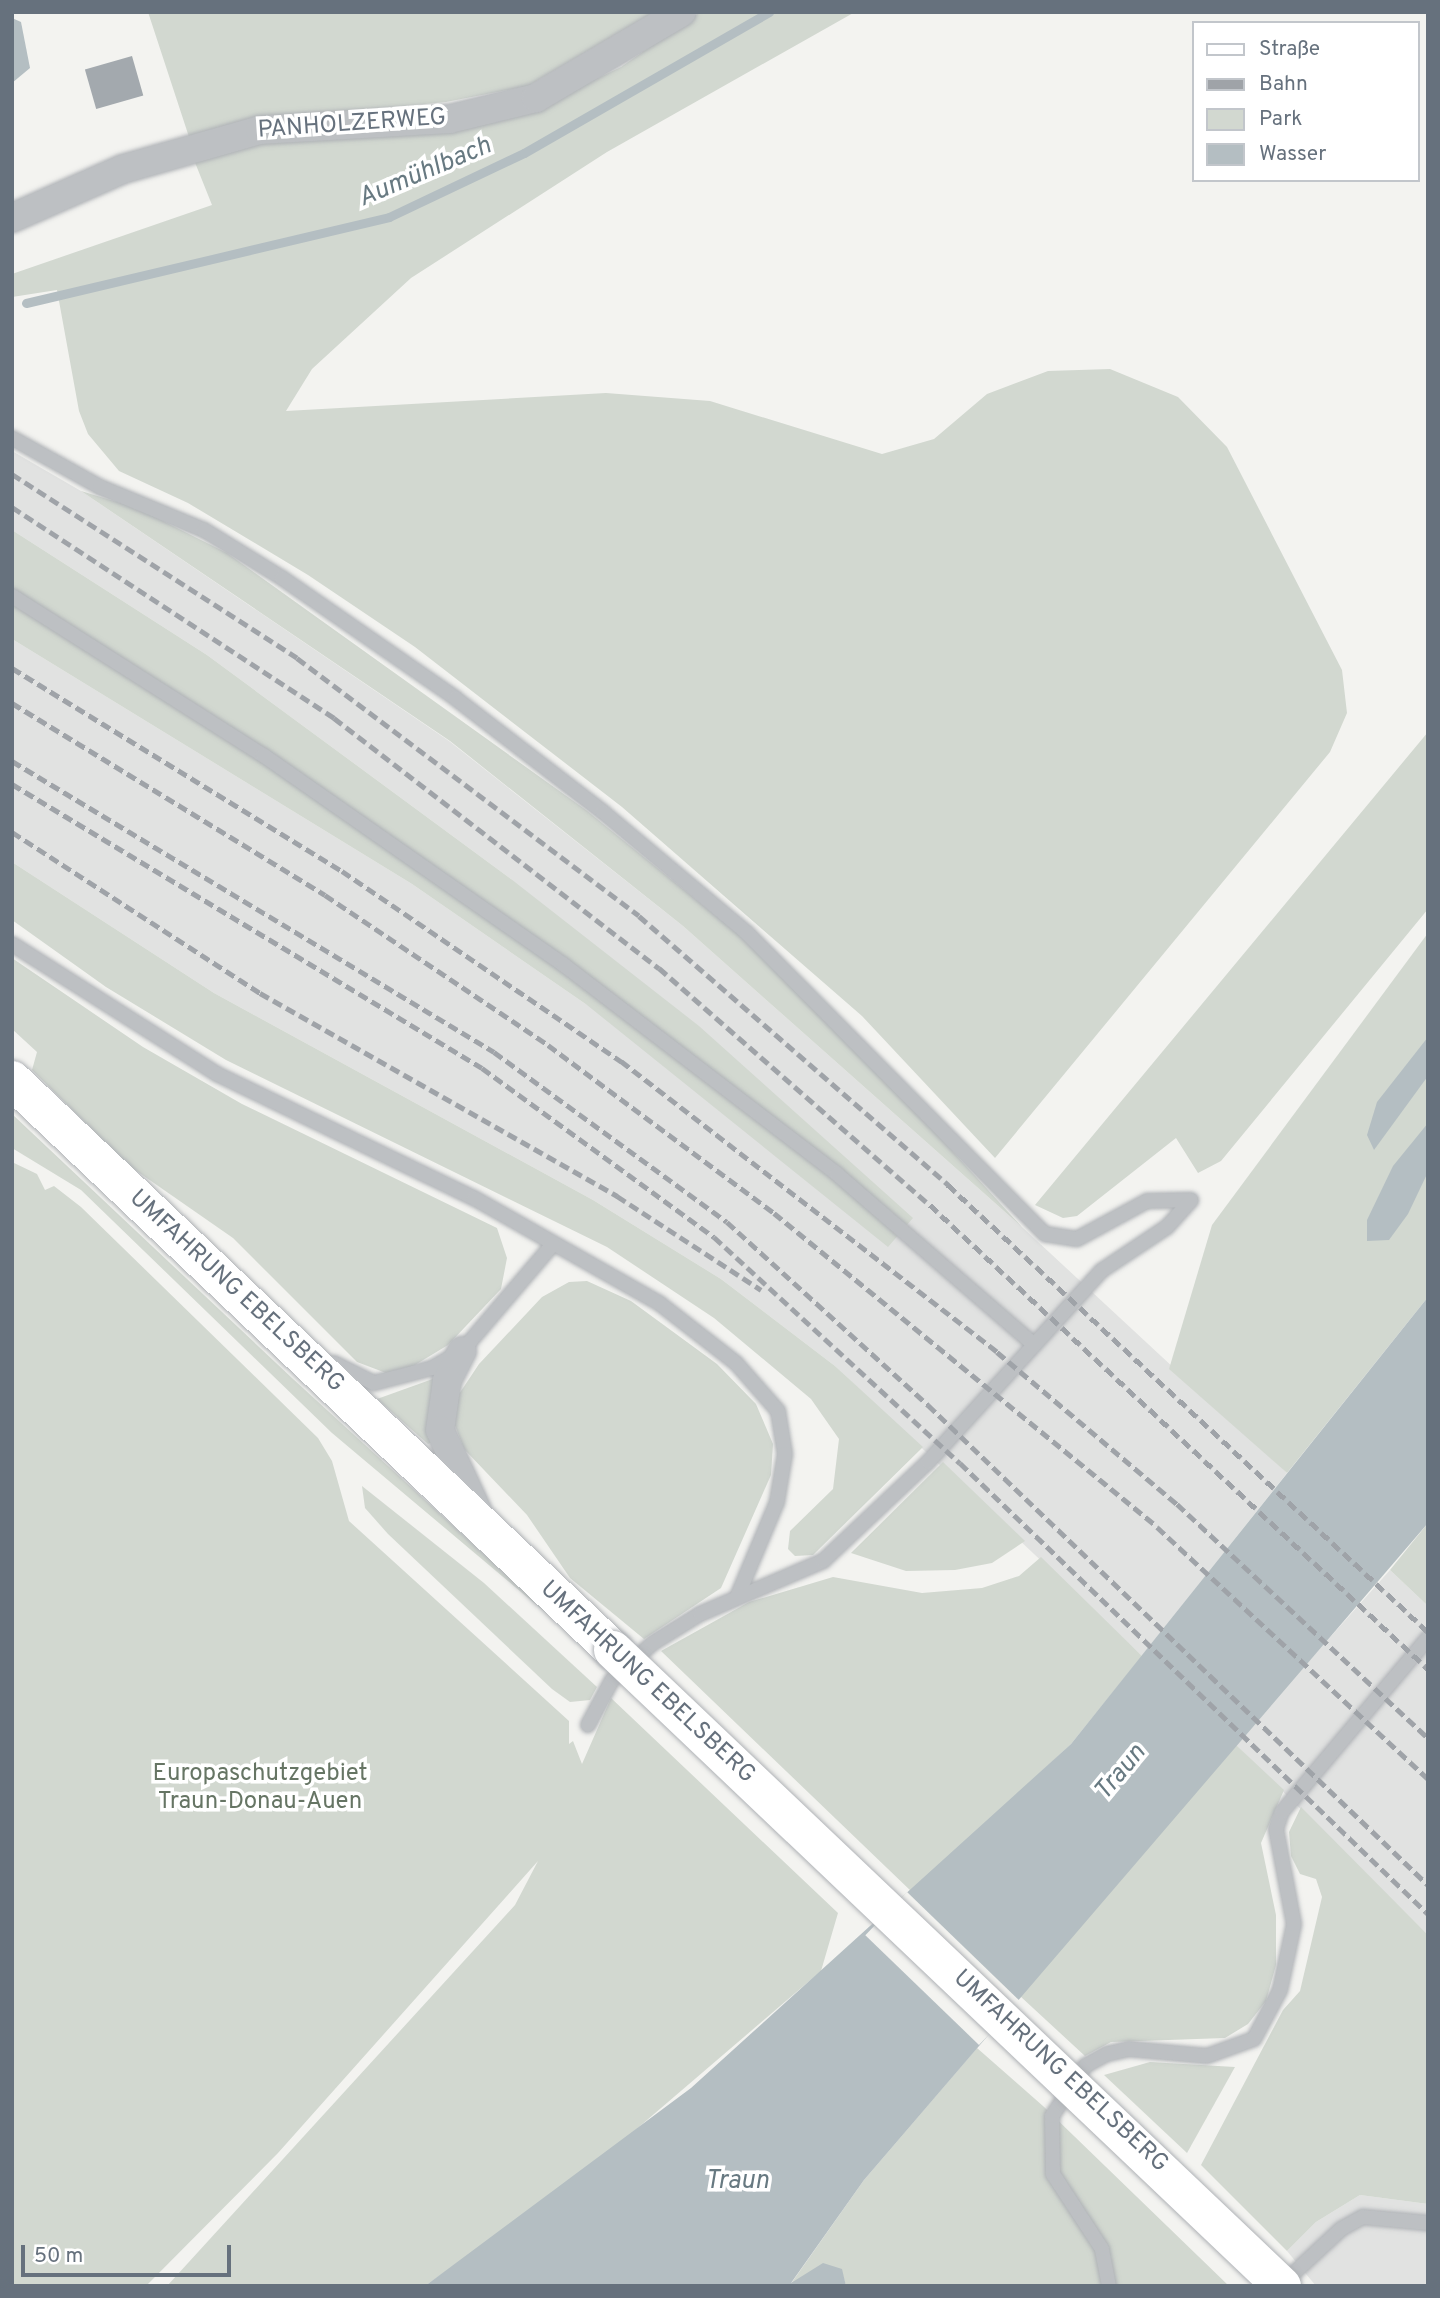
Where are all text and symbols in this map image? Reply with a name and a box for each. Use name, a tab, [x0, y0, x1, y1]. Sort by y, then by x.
legend	[1192, 21, 1419, 182]
text: Straße	[1259, 36, 1320, 63]
text: Bahn	[1259, 71, 1308, 98]
street label: PANHOLZERWEG	[257, 104, 447, 146]
text: Park	[1259, 106, 1302, 133]
water label: Aumühlbach	[354, 131, 496, 215]
text: Wasser	[1259, 141, 1326, 168]
street label: UMFAHRUNG EBELSBERG	[122, 1185, 350, 1399]
street label: UMFAHRUNG EBELSBERG	[533, 1576, 761, 1790]
water label: Traun	[1088, 1738, 1154, 1808]
park label: Europaschutzgebiet Traun-Donau-Auen	[153, 1761, 367, 1817]
street label: UMFAHRUNG EBELSBERG	[946, 1965, 1174, 2179]
water label: Traun	[705, 2166, 769, 2198]
scale bar	[24, 2232, 234, 2276]
text: 50 m	[34, 2243, 83, 2270]

